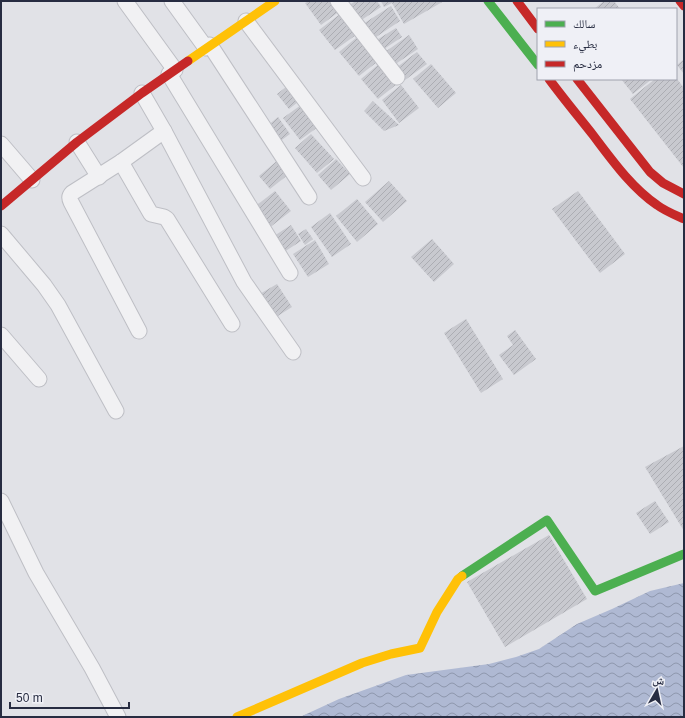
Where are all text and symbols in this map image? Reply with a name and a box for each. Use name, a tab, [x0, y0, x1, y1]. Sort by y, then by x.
legend	[537, 8, 677, 80]
text: سالك	[573, 17, 595, 31]
text: بطيء	[573, 37, 597, 54]
text: مزدحم	[573, 57, 602, 72]
north arrow	[637, 670, 677, 710]
text: ش	[652, 673, 666, 689]
scale bar	[10, 684, 129, 710]
text: 50 m	[16, 691, 43, 705]

